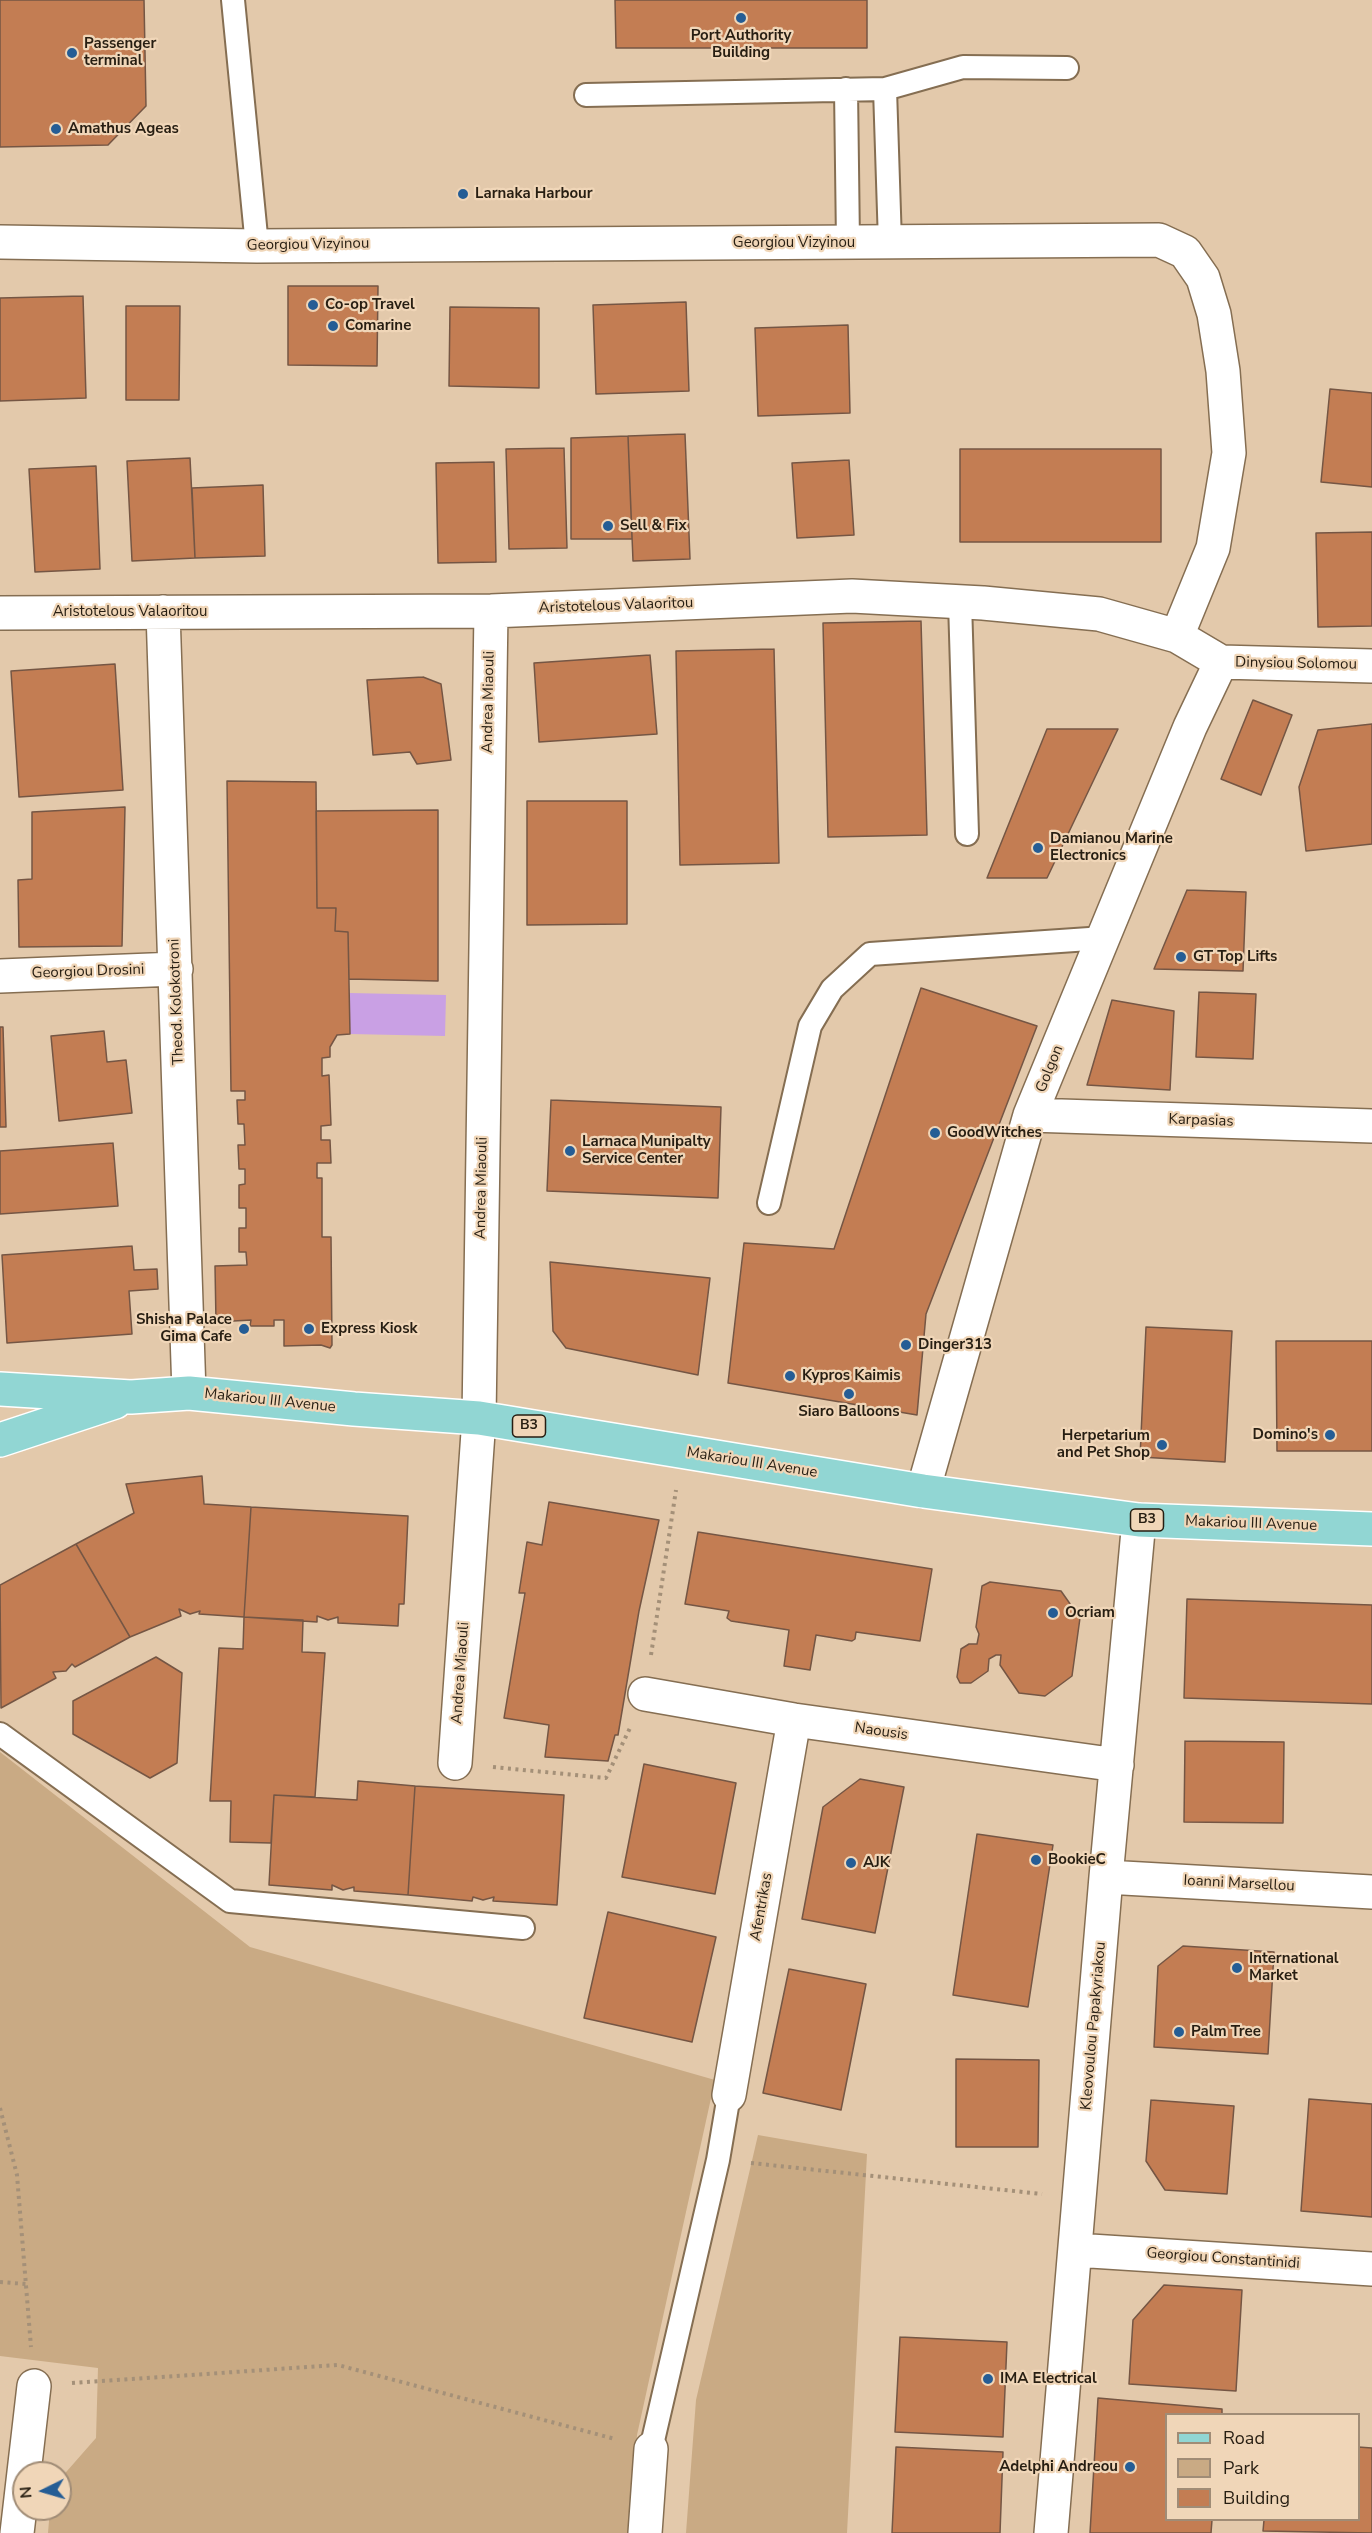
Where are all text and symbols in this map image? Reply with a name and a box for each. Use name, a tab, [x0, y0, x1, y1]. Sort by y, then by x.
marker: Port Authority Building	[734, 11, 748, 25]
place label: Port Authority Building	[691, 27, 791, 62]
place label: Passenger terminal	[84, 35, 156, 70]
marker: Passenger terminal	[65, 46, 79, 60]
place label: Amathus Ageas	[68, 120, 179, 138]
marker: Amathus Ageas	[49, 122, 63, 136]
place label: Larnaka Harbour	[475, 185, 593, 203]
marker: Larnaka Harbour	[456, 187, 470, 201]
street label: Georgiou Vizyinou	[733, 234, 855, 252]
street label: Georgiou Vizyinou	[247, 235, 369, 255]
place label: Co-op Travel	[325, 296, 415, 314]
marker: Co-op Travel	[306, 298, 320, 312]
place label: Comarine	[345, 317, 411, 335]
marker: Comarine	[326, 319, 340, 333]
place label: Sell & Fix	[620, 517, 687, 535]
marker: Sell & Fix	[601, 519, 615, 533]
street label: Aristotelous Valaoritou	[538, 594, 694, 618]
street label: Aristotelous Valaoritou	[53, 603, 207, 621]
street label: Andrea Miaouli	[479, 651, 499, 753]
street label: Dinysiou Solomou	[1235, 654, 1357, 674]
place label: Damianou Marine Electronics	[1050, 830, 1173, 865]
marker: Damianou Marine Electronics	[1031, 841, 1045, 855]
street label: Theod. Kolokotroni	[166, 938, 188, 1066]
place label: GT Top Lifts	[1193, 948, 1277, 966]
marker: GT Top Lifts	[1174, 950, 1188, 964]
street label: Georgiou Drosini	[31, 961, 145, 983]
street label: Golgon	[1032, 1043, 1068, 1095]
street label: Karpasias	[1168, 1111, 1234, 1131]
place label: GoodWitches	[947, 1124, 1042, 1142]
marker: GoodWitches	[928, 1126, 942, 1140]
place label: Larnaca Munipalty Service Center	[582, 1133, 711, 1168]
street label: Andrea Miaouli	[472, 1137, 492, 1239]
marker: Larnaca Munipalty Service Center	[563, 1144, 577, 1158]
place label: Shisha Palace Gima Cafe	[136, 1311, 232, 1346]
place label: Express Kiosk	[321, 1320, 418, 1338]
marker: Shisha Palace Gima Cafe	[237, 1322, 251, 1336]
marker: Express Kiosk	[302, 1322, 316, 1336]
place label: Dinger313	[918, 1336, 992, 1354]
marker: Dinger313	[899, 1338, 913, 1352]
place label: Kypros Kaimis	[802, 1367, 900, 1385]
marker: Kypros Kaimis	[783, 1369, 797, 1383]
street label: Makariou III Avenue	[203, 1385, 337, 1417]
marker: Siaro Balloons	[842, 1387, 856, 1401]
place label: Siaro Balloons	[798, 1403, 900, 1421]
road number: B3	[512, 1415, 546, 1437]
place label: Domino's	[1253, 1426, 1318, 1444]
place label: Herpetarium and Pet Shop	[1057, 1427, 1150, 1462]
marker: Domino's	[1323, 1428, 1337, 1442]
marker: Herpetarium and Pet Shop	[1155, 1438, 1169, 1452]
street label: Makariou III Avenue	[685, 1444, 819, 1482]
road number: B3	[1130, 1509, 1164, 1531]
street label: Makariou III Avenue	[1185, 1513, 1317, 1535]
place label: Ocriam	[1065, 1604, 1115, 1622]
marker: Ocriam	[1046, 1606, 1060, 1620]
street label: Andrea Miaouli	[448, 1621, 474, 1725]
street label: Naousis	[853, 1719, 909, 1745]
place label: BookieC	[1048, 1851, 1106, 1869]
marker: BookieC	[1029, 1853, 1043, 1867]
place label: AJK	[863, 1854, 890, 1872]
marker: AJK	[844, 1856, 858, 1870]
street label: Afentrikas	[747, 1872, 777, 1942]
street label: Ioanni Marsellou	[1183, 1872, 1295, 1896]
street label: Kleovoulou Papakyriakou	[1078, 1941, 1110, 2111]
place label: International Market	[1249, 1950, 1339, 1985]
marker: International Market	[1230, 1961, 1244, 1975]
place label: Palm Tree	[1191, 2023, 1261, 2041]
marker: Palm Tree	[1172, 2025, 1186, 2039]
street label: Georgiou Constantinidi	[1146, 2245, 1300, 2273]
place label: IMA Electrical	[1000, 2370, 1097, 2388]
marker: IMA Electrical	[981, 2372, 995, 2386]
legend	[1165, 2413, 1360, 2521]
text: Road	[1223, 2426, 1265, 2450]
text: Park	[1223, 2456, 1259, 2480]
place label: Adelphi Andreou	[999, 2458, 1118, 2476]
marker: Adelphi Andreou	[1123, 2460, 1137, 2474]
north arrow	[12, 2461, 72, 2521]
text: N	[15, 2485, 38, 2499]
text: Building	[1223, 2486, 1290, 2510]

